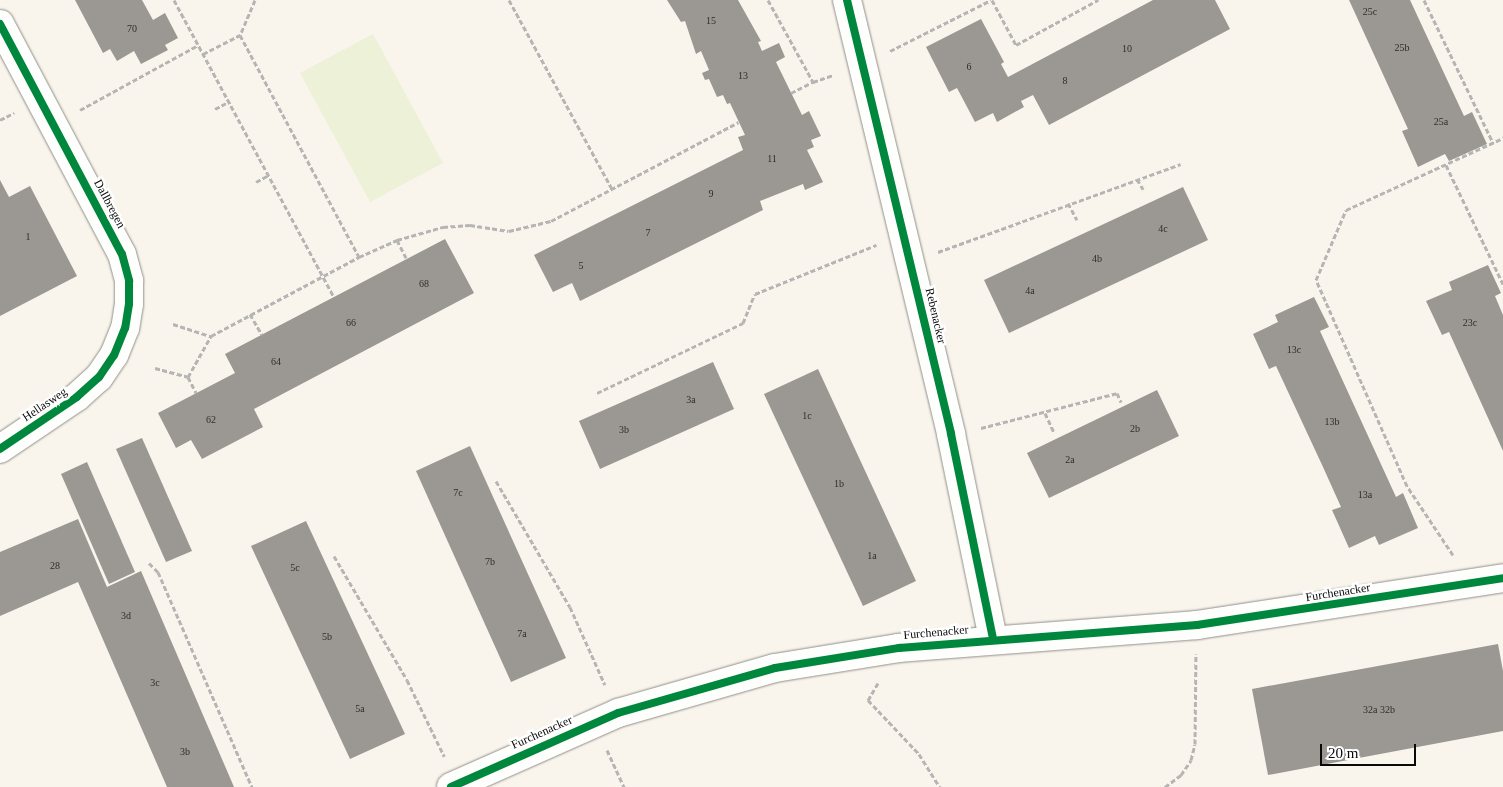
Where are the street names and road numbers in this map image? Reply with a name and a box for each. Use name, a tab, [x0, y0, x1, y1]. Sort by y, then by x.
street label: Dallbregen	[90, 177, 128, 231]
street label: Rebenacker	[922, 287, 948, 345]
street label: Hellasweg	[20, 385, 70, 425]
street label: Furchenacker	[1305, 581, 1371, 605]
street label: Furchenacker	[903, 623, 969, 643]
street label: Furchenacker	[509, 713, 575, 753]

